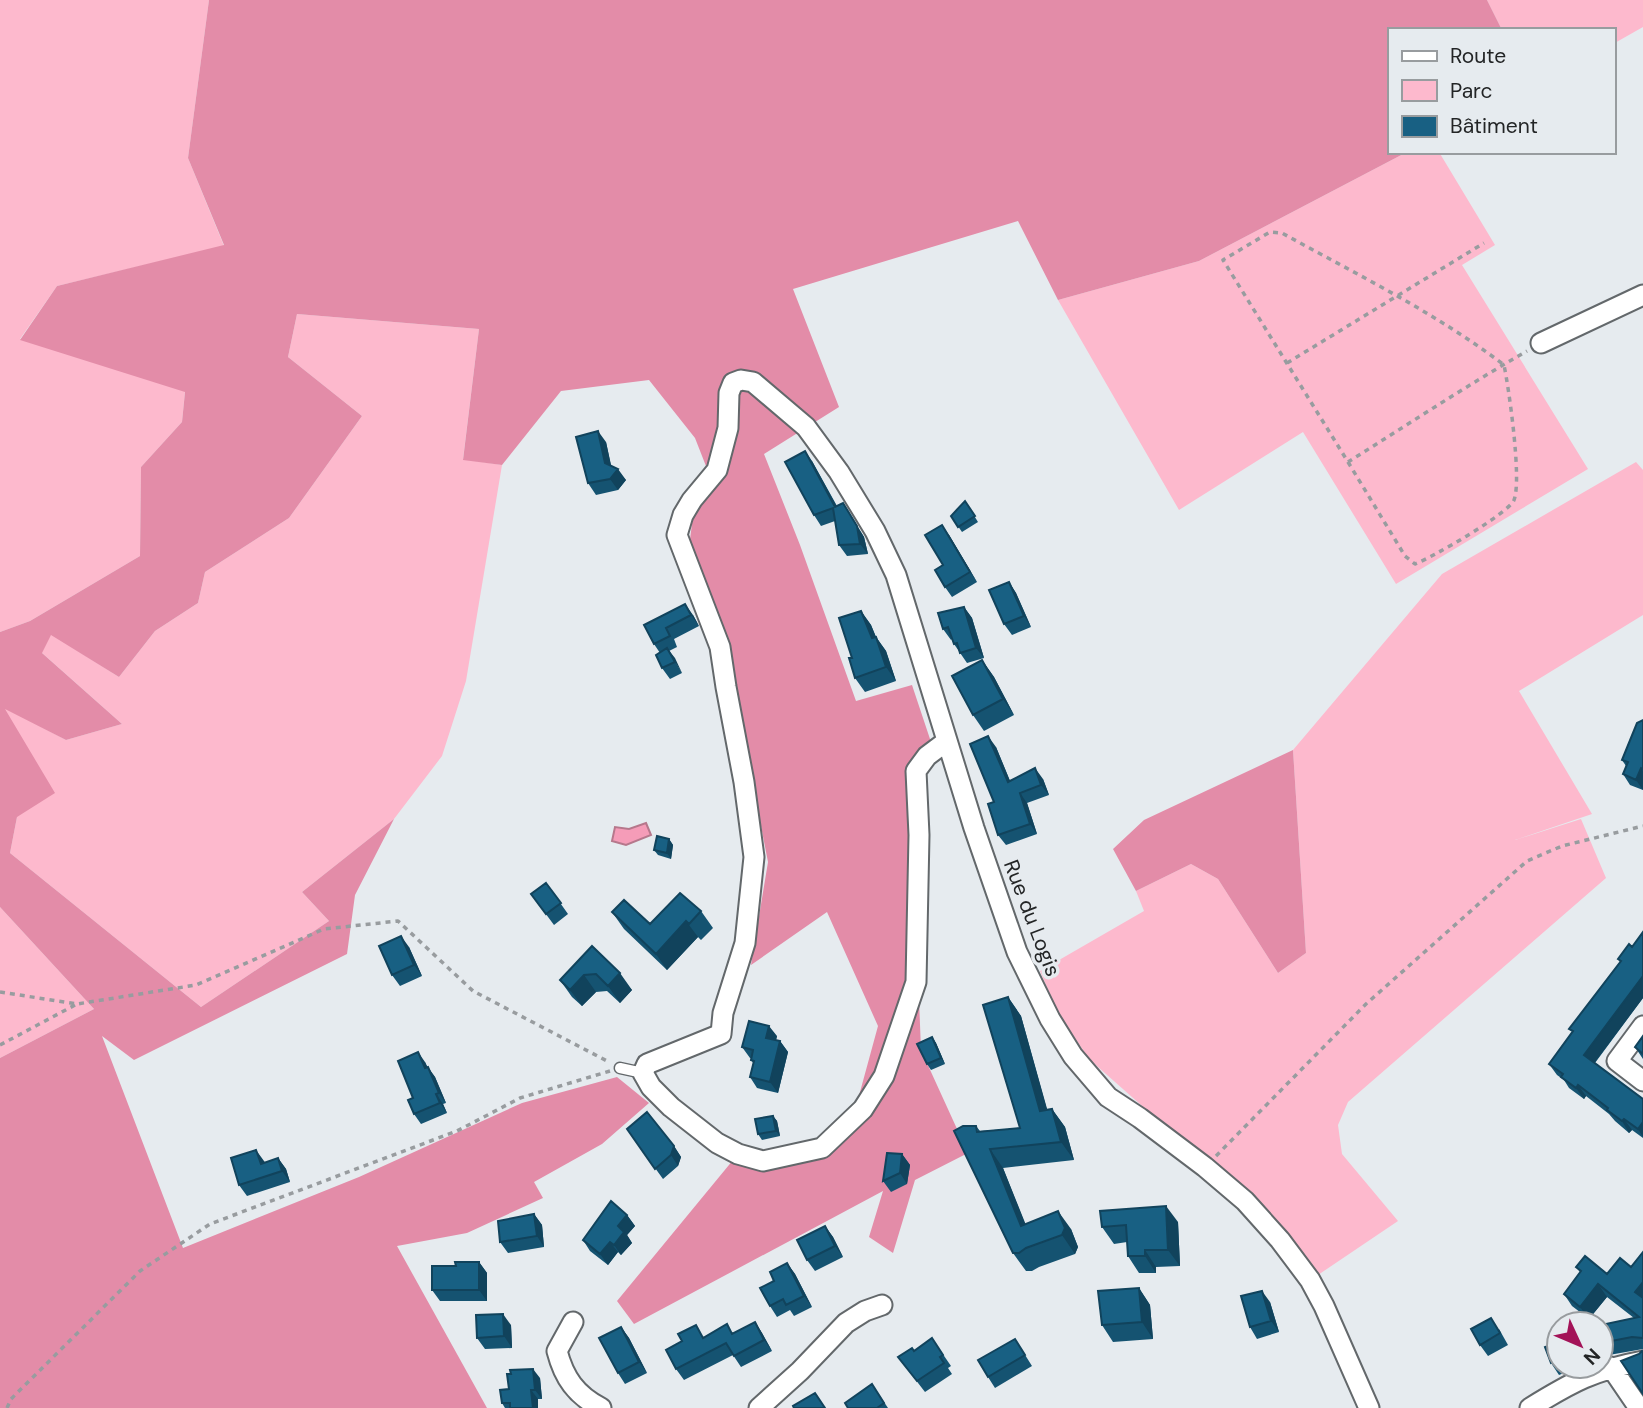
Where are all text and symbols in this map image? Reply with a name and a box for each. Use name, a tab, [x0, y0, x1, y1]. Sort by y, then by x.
legend	[1388, 28, 1615, 154]
text: Route	[1450, 42, 1506, 70]
text: Parc	[1450, 77, 1493, 105]
text: Bâtiment	[1450, 112, 1538, 140]
street label: Rue du Logis	[997, 856, 1067, 980]
north arrow	[1545, 1310, 1615, 1380]
text: N	[1578, 1343, 1606, 1370]

